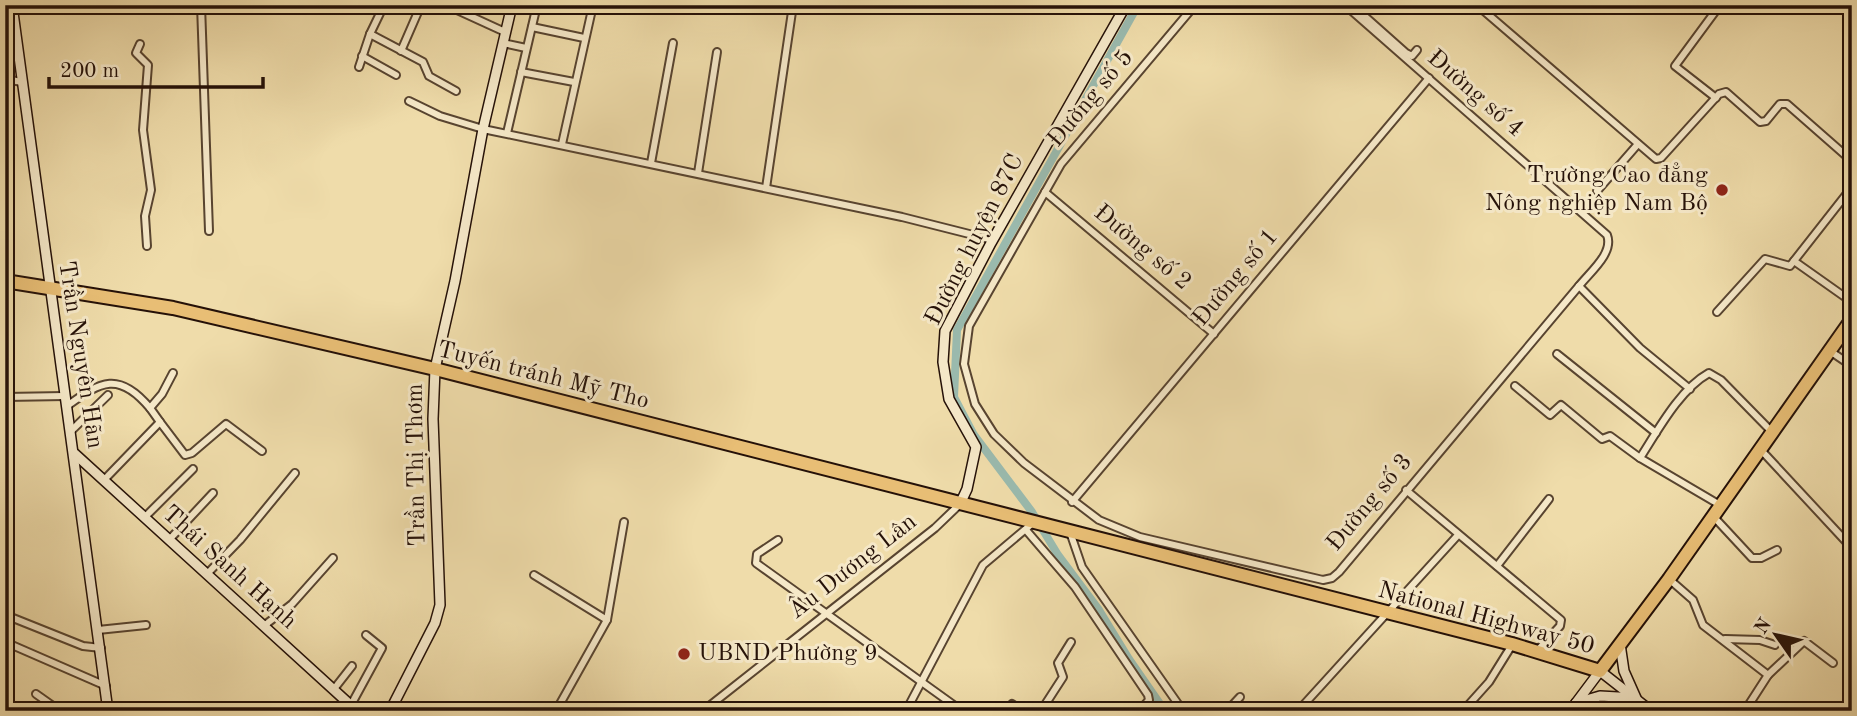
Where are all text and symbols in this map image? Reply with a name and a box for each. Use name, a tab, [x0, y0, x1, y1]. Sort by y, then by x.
street label: Đường số 5	[1043, 45, 1138, 152]
street label: Đường số 4	[1422, 45, 1528, 142]
scale bar	[49, 46, 262, 90]
text: 200 m	[60, 61, 119, 82]
street label: Đường huyện 87C	[921, 151, 1029, 329]
place label: Trường Cao đẳng Nông nghiệp Nam Bộ	[1485, 162, 1708, 216]
marker: Trường Cao đẳng Nông nghiệp Nam Bộ	[1714, 182, 1730, 198]
street label: Đường số 2	[1089, 200, 1196, 295]
street label: Đường số 1	[1188, 224, 1283, 331]
street label: Trần Nguyên Hãn	[53, 259, 109, 451]
street label: Tuyến tránh Mỹ Tho	[435, 337, 652, 414]
street label: Trần Thị Thơm	[402, 383, 430, 547]
street label: Đường số 3	[1322, 449, 1417, 556]
street label: Thái Sanh Hạnh	[157, 502, 301, 634]
street label: Âu Dương Lân	[782, 507, 921, 624]
street label: National Highway 50	[1375, 579, 1597, 659]
north arrow	[1742, 600, 1812, 670]
text: N	[1752, 615, 1776, 638]
place label: UBND Phường 9	[698, 642, 878, 666]
marker: UBND Phường 9	[676, 646, 692, 662]

